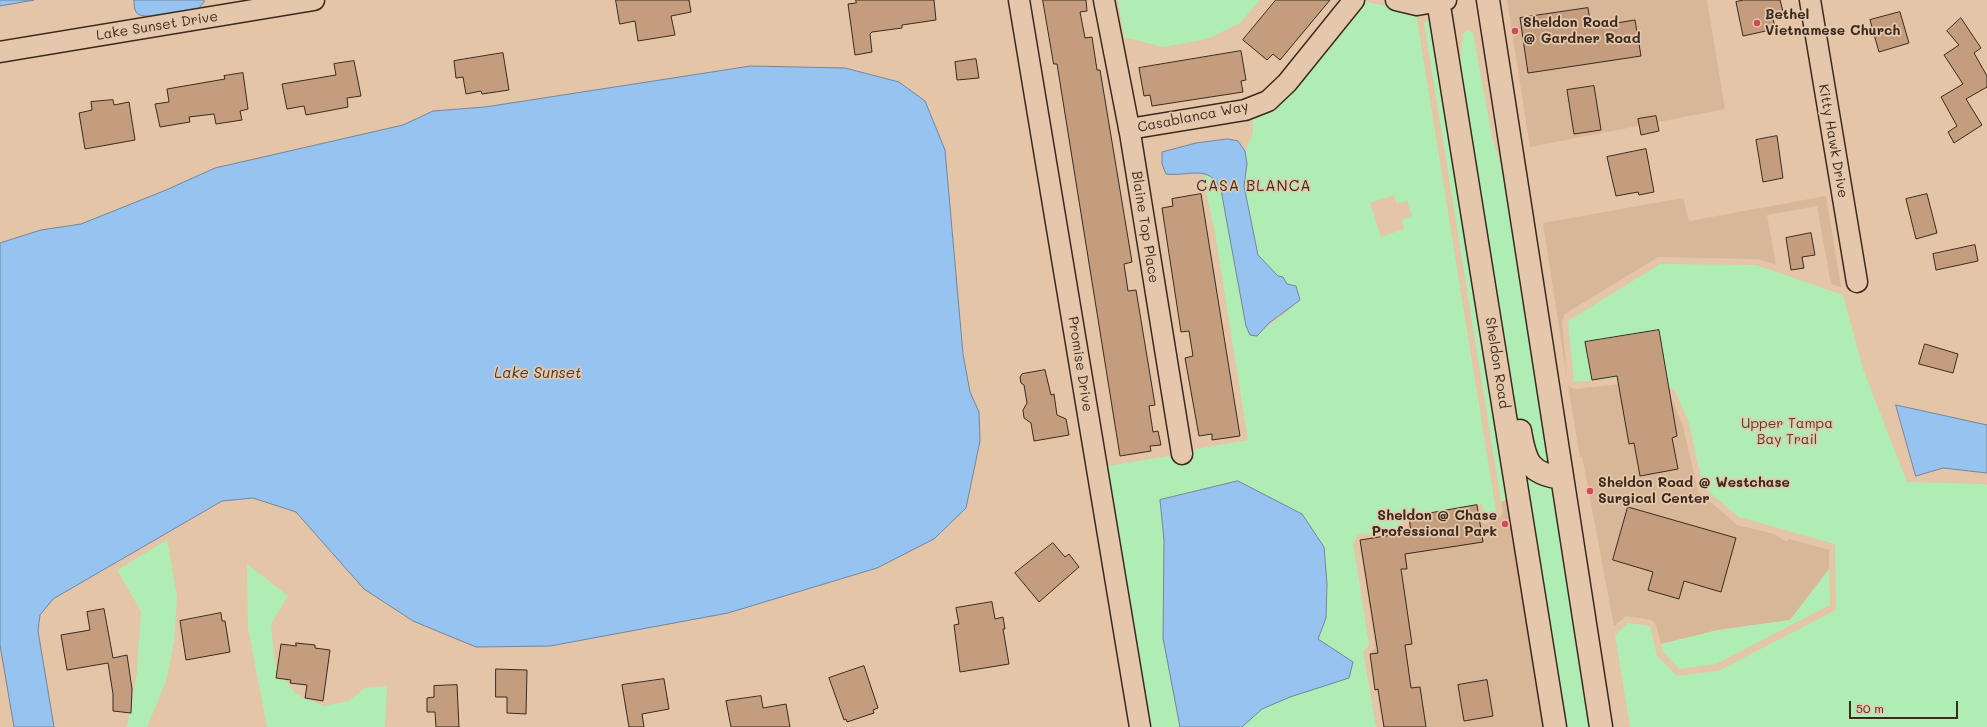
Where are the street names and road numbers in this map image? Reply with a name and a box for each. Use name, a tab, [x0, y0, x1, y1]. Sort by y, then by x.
street label: Lake Sunset Drive	[95, 8, 219, 44]
street label: Kitty Hawk Drive	[1815, 83, 1851, 199]
street label: Casablanca Way	[1136, 98, 1250, 136]
street label: Blaine Top Place	[1128, 170, 1162, 284]
street label: Promise Drive	[1064, 315, 1096, 413]
street label: Sheldon Road	[1481, 316, 1513, 410]

